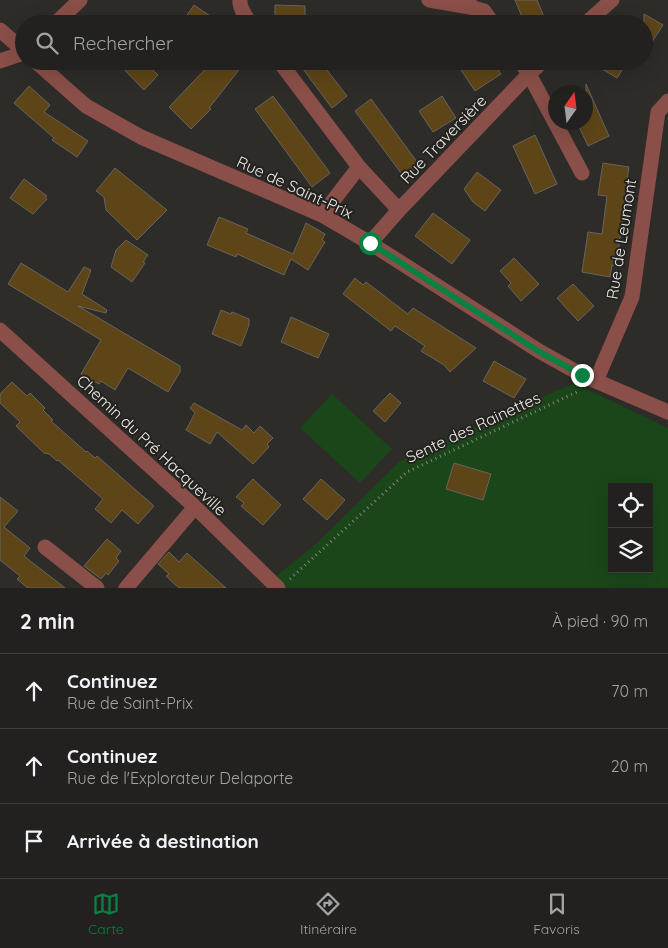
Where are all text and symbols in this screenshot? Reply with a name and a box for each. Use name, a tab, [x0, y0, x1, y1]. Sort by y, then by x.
search box	[15, 15, 653, 70]
icon: search	[33, 29, 61, 57]
text: Rechercher	[73, 31, 173, 55]
north arrow	[548, 85, 593, 130]
street label: Rue Traversière	[396, 90, 490, 188]
street label: Rue de Saint-Prix	[234, 151, 357, 223]
street label: Rue de Leumont	[602, 177, 640, 301]
route start	[359, 232, 382, 255]
route end	[571, 364, 594, 387]
street label: Chemin du Pré Hacqueville	[73, 370, 231, 520]
street label: Sente des Rainettes	[403, 387, 543, 467]
map controls	[608, 483, 653, 573]
button: locate	[608, 483, 653, 528]
button: layers	[608, 528, 653, 573]
text: 2 min	[20, 608, 75, 634]
text: À pied · 90 m	[552, 611, 648, 631]
text: Continuez	[67, 669, 157, 693]
icon: ahead	[20, 677, 48, 705]
text: 70 m	[611, 681, 648, 701]
text: Rue de Saint-Prix	[67, 693, 193, 713]
text: Continuez	[67, 744, 157, 768]
icon: ahead	[20, 752, 48, 780]
text: 20 m	[611, 756, 648, 776]
text: Rue de l'Explorateur Delaporte	[67, 768, 293, 788]
icon: arrive	[20, 827, 48, 855]
text: Arrivée à destination	[67, 829, 259, 853]
tab: Carte	[88, 890, 124, 938]
tab: Itinéraire	[300, 890, 357, 938]
tab: Favoris	[533, 890, 580, 938]

